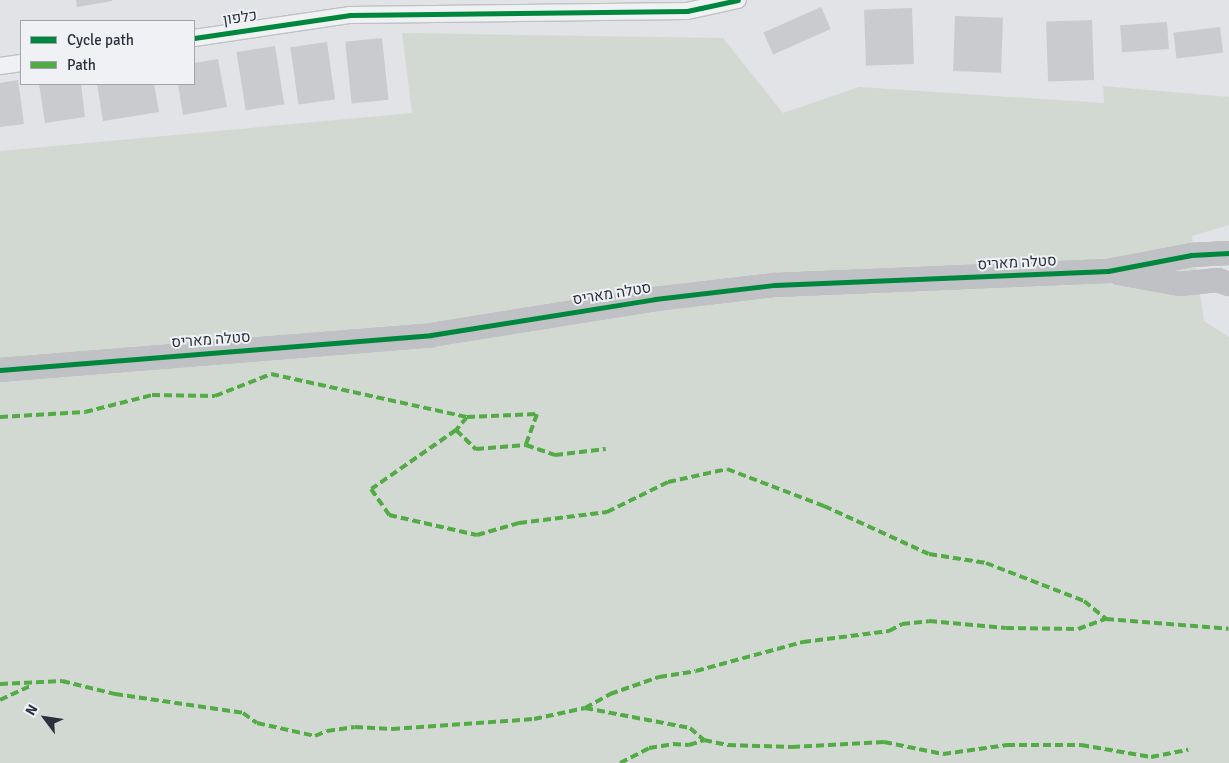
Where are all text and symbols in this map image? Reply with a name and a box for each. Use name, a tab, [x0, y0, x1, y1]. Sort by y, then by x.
street label: כלפון	[222, 7, 258, 29]
legend	[20, 20, 195, 85]
text: Cycle path	[67, 31, 134, 49]
text: Path	[67, 56, 96, 74]
street label: סטלה מאריס	[977, 252, 1057, 274]
street label: סטלה מאריס	[571, 279, 653, 309]
street label: סטלה מאריס	[171, 328, 251, 352]
north arrow	[20, 693, 70, 743]
text: N	[22, 701, 42, 719]

